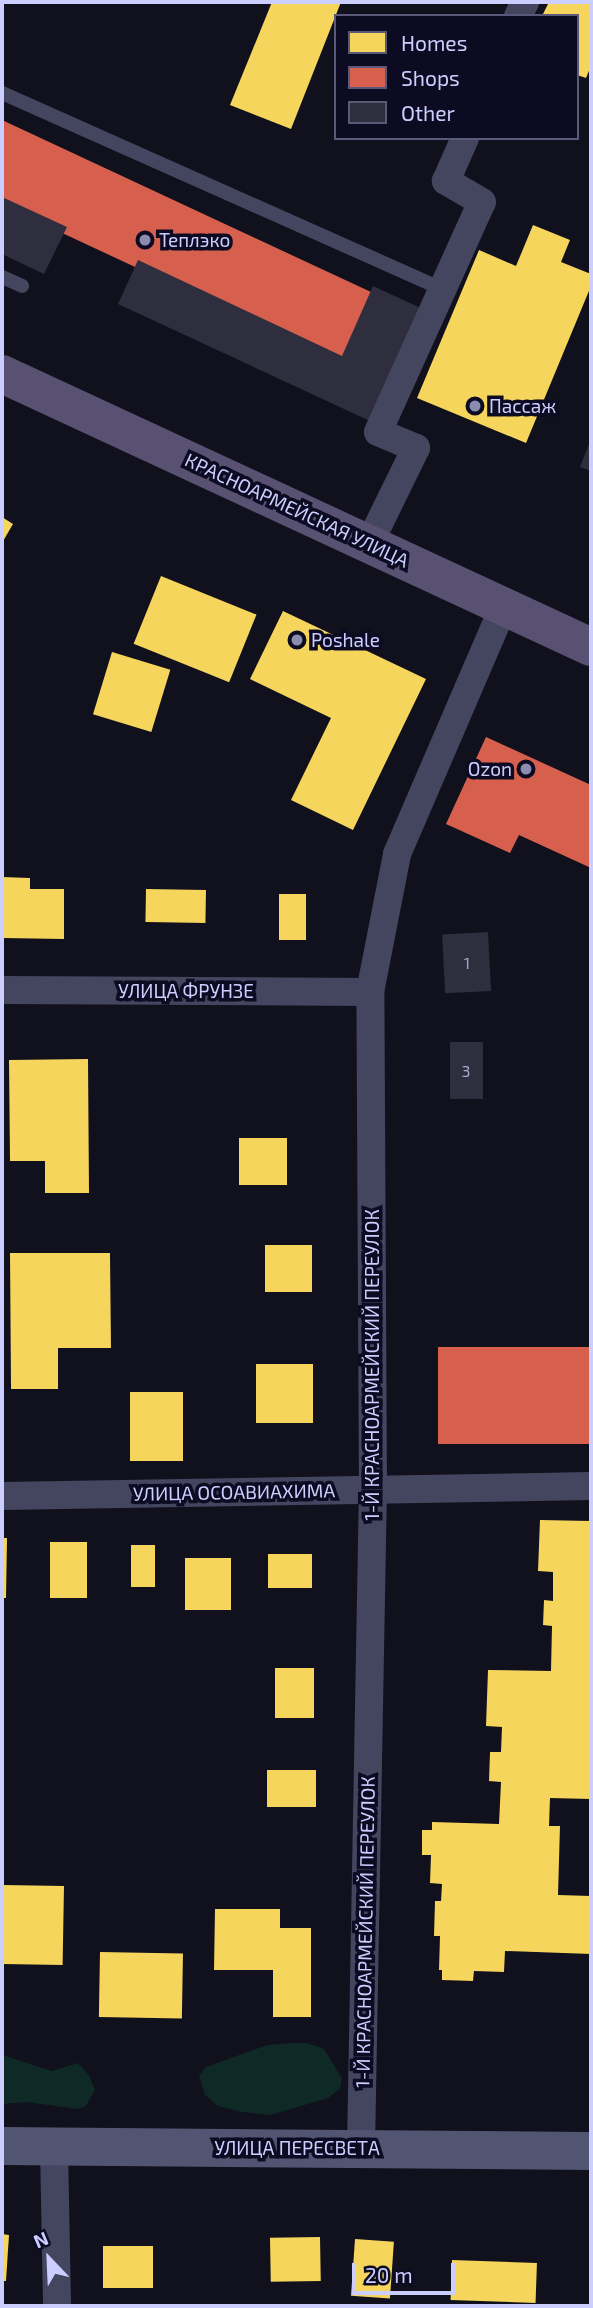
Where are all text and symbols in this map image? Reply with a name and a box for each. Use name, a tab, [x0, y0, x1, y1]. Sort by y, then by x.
legend	[334, 14, 579, 140]
text: Homes	[401, 30, 467, 55]
text: Shops	[401, 65, 460, 90]
text: Other	[401, 100, 455, 125]
place label: Теплэко	[159, 229, 230, 251]
marker: Теплэко	[137, 232, 153, 248]
place label: Пассаж	[489, 395, 556, 417]
marker: Пассаж	[467, 398, 483, 414]
street label: КРАСНОАРМЕЙСКАЯ УЛИЦА	[182, 448, 412, 572]
place label: Poshale	[311, 629, 380, 651]
marker: Poshale	[289, 632, 305, 648]
place label: Ozon	[468, 758, 512, 780]
marker: Ozon	[518, 761, 534, 777]
house number: 1	[464, 953, 470, 973]
street label: УЛИЦА ФРУНЗЕ	[118, 980, 254, 1002]
house number: 3	[462, 1061, 470, 1081]
street label: 1-Й КРАСНОАРМЕЙСКИЙ ПЕРЕУЛОК	[361, 1209, 383, 1521]
street label: УЛИЦА ОСОАВИАХИМА	[133, 1479, 335, 1505]
street label: 1-Й КРАСНОАРМЕЙСКИЙ ПЕРЕУЛОК	[351, 1776, 379, 2088]
street label: УЛИЦА ПЕРЕСВЕТА	[214, 2137, 380, 2159]
north arrow	[14, 2224, 84, 2294]
text: N	[30, 2226, 51, 2252]
scale bar	[355, 2248, 458, 2292]
text: 20 m	[365, 2262, 413, 2287]

